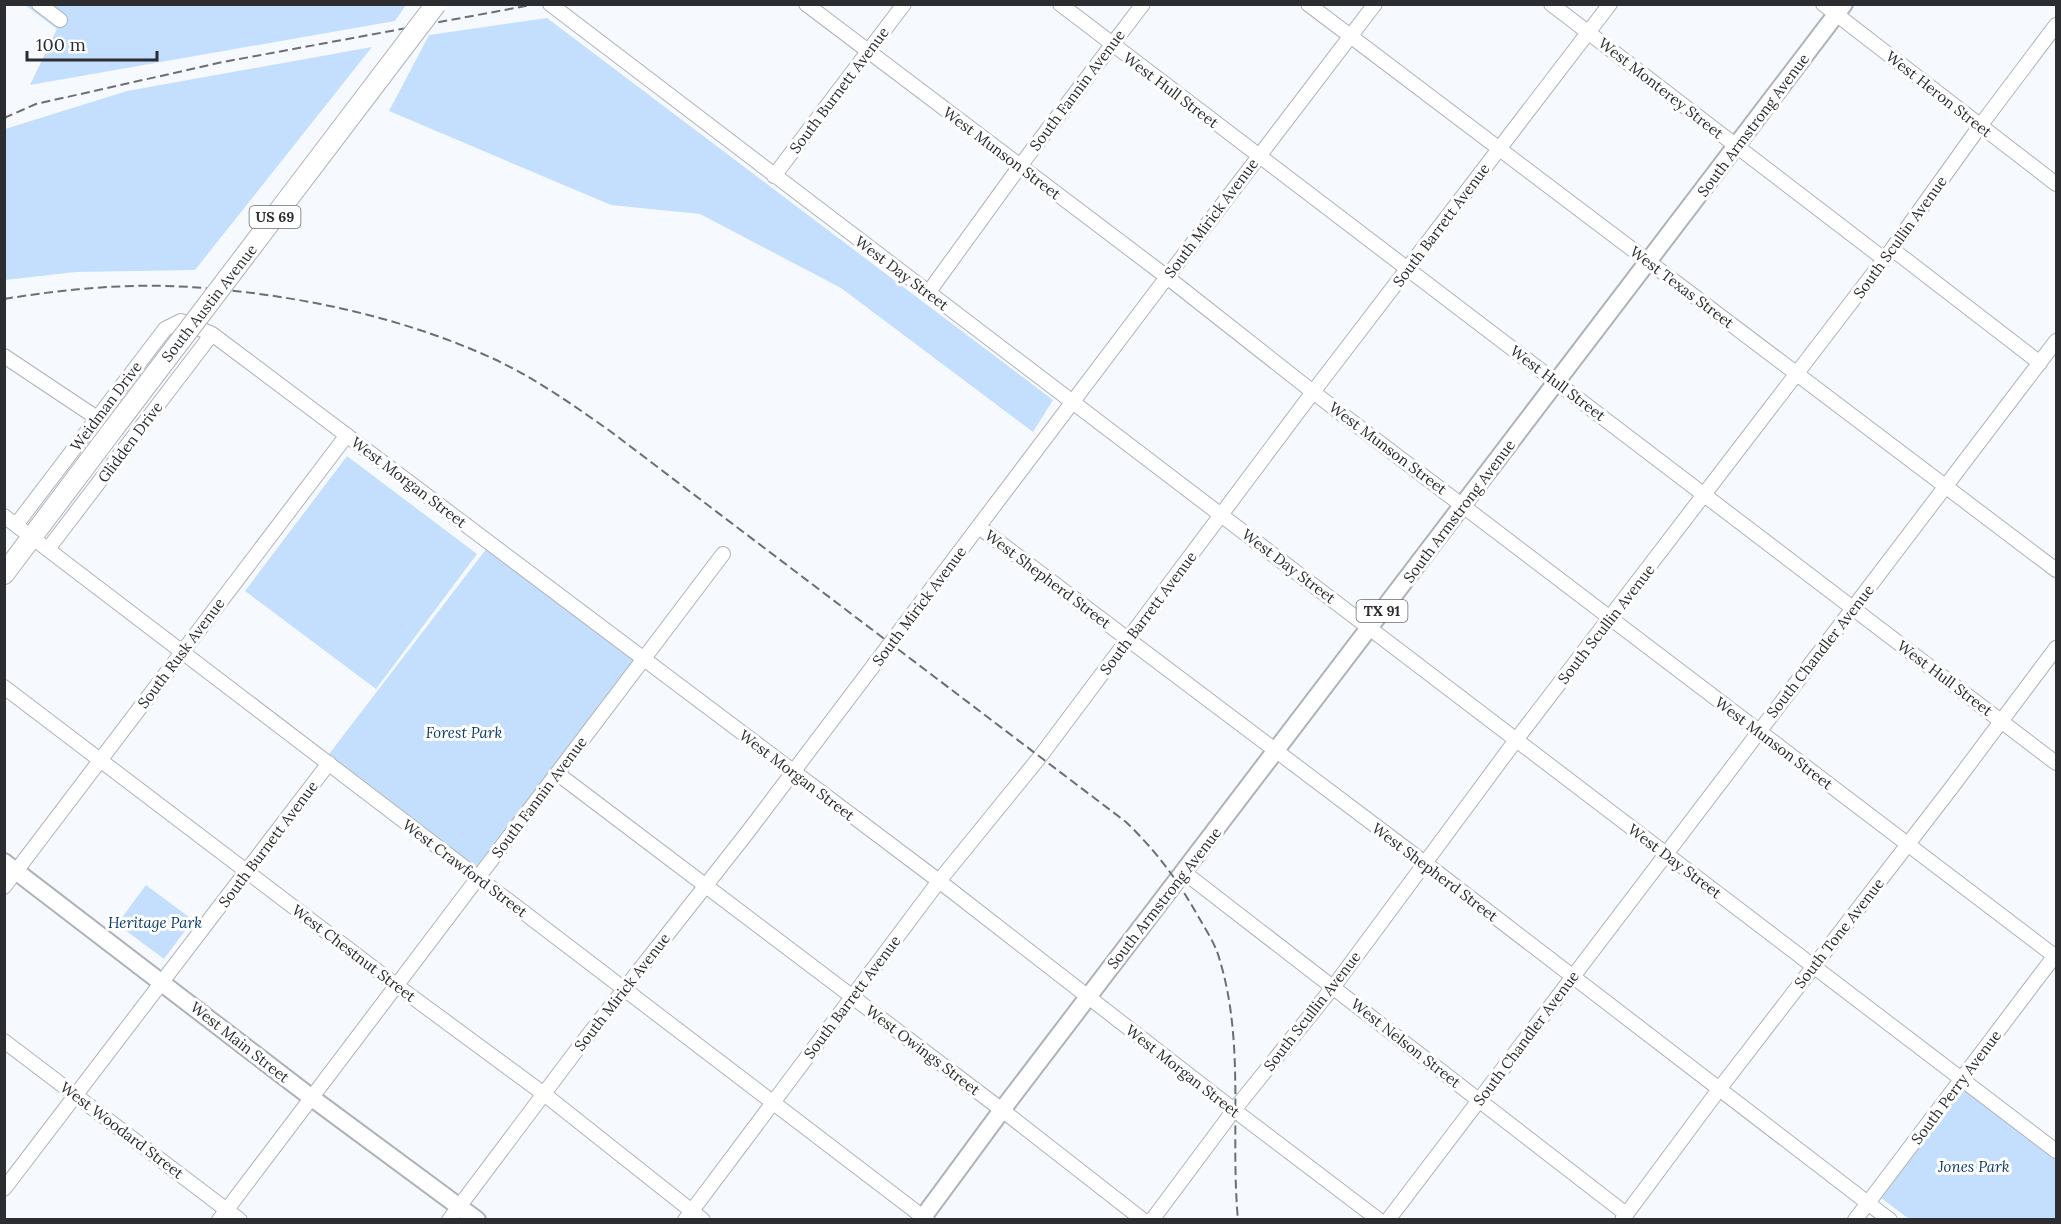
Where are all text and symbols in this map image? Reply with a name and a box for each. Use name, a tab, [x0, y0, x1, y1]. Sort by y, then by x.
street label: South Burnett Avenue	[785, 23, 893, 157]
scale bar	[27, 24, 158, 62]
street label: South Fannin Avenue	[1025, 26, 1129, 154]
text: 100 m	[36, 33, 86, 56]
street label: West Monterey Street	[1595, 33, 1727, 143]
street label: West Heron Street	[1882, 47, 1996, 141]
street label: West Hull Street	[1120, 48, 1222, 132]
street label: South Armstrong Avenue	[1693, 50, 1813, 200]
street label: West Munson Street	[939, 103, 1065, 204]
street label: South Mirick Avenue	[1160, 155, 1262, 281]
street label: South Barrett Avenue	[1388, 160, 1494, 290]
street label: South Scullin Avenue	[1849, 172, 1951, 302]
road number: US 69	[250, 206, 300, 228]
street label: West Day Street	[851, 232, 953, 314]
street label: South Austin Avenue	[157, 240, 261, 366]
street label: West Texas Street	[1626, 242, 1738, 332]
street label: West Hull Street	[1507, 341, 1609, 425]
street label: Weidman Drive	[66, 357, 146, 455]
street label: Glidden Drive	[93, 398, 167, 486]
street label: West Munson Street	[1325, 398, 1451, 499]
street label: West Morgan Street	[348, 432, 471, 532]
street label: South Armstrong Avenue	[1399, 436, 1519, 586]
street label: West Shepherd Street	[981, 525, 1115, 633]
street label: West Day Street	[1238, 525, 1340, 607]
street label: South Mirick Avenue	[868, 543, 970, 669]
street label: South Barrett Avenue	[1095, 548, 1201, 678]
street label: South Scullin Avenue	[1553, 560, 1659, 688]
street label: South Chandler Avenue	[1762, 581, 1878, 721]
street label: South Rusk Avenue	[133, 594, 229, 712]
road number: TX 91	[1356, 600, 1408, 622]
street label: West Hull Street	[1894, 636, 1996, 720]
street label: West Munson Street	[1711, 693, 1837, 794]
park label: Forest Park	[426, 723, 502, 742]
street label: West Morgan Street	[736, 725, 859, 825]
street label: South Fannin Avenue	[487, 733, 591, 861]
street label: South Burnett Avenue	[214, 777, 322, 911]
street label: West Crawford Street	[399, 815, 531, 921]
street label: West Shepherd Street	[1368, 818, 1502, 926]
street label: West Day Street	[1624, 820, 1726, 902]
street label: South Armstrong Avenue	[1103, 823, 1225, 973]
street label: South Tone Avenue	[1790, 874, 1888, 992]
street label: West Chestnut Street	[288, 900, 420, 1006]
park label: Heritage Park	[108, 913, 202, 932]
street label: South Mirick Avenue	[570, 929, 674, 1055]
street label: South Barrett Avenue	[799, 932, 905, 1062]
street label: South Scullin Avenue	[1259, 947, 1365, 1075]
street label: South Chandler Avenue	[1469, 967, 1583, 1109]
street label: West Nelson Street	[1347, 994, 1465, 1092]
street label: West Main Street	[187, 997, 293, 1087]
street label: West Owings Street	[862, 1001, 984, 1099]
street label: West Morgan Street	[1122, 1021, 1244, 1122]
street label: South Perry Avenue	[1907, 1026, 2005, 1148]
street label: West Woodard Street	[57, 1077, 188, 1183]
park label: Jones Park	[1937, 1157, 2010, 1176]

